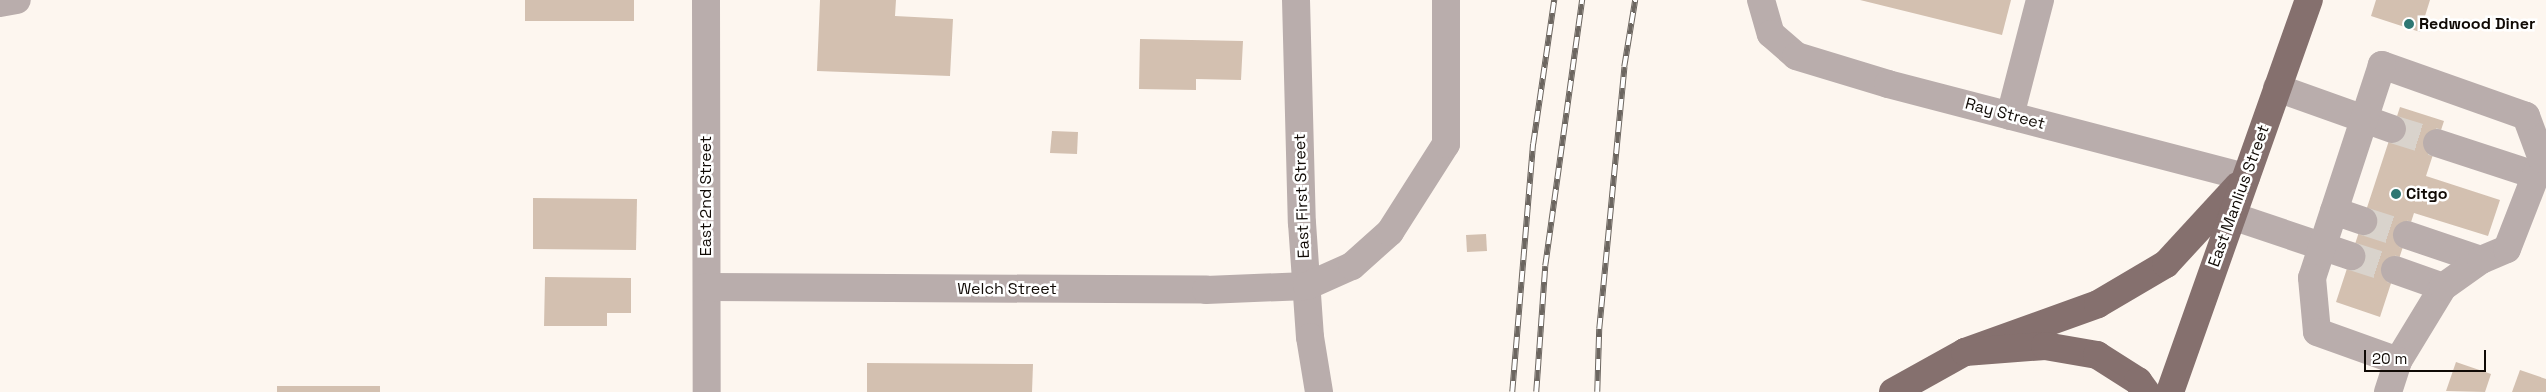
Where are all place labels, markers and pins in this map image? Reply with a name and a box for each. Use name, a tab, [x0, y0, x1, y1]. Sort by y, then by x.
place label: Redwood Diner	[2419, 14, 2535, 34]
marker: Redwood Diner	[2403, 18, 2415, 30]
place label: Citgo	[2406, 184, 2448, 204]
marker: Citgo	[2390, 188, 2402, 200]

